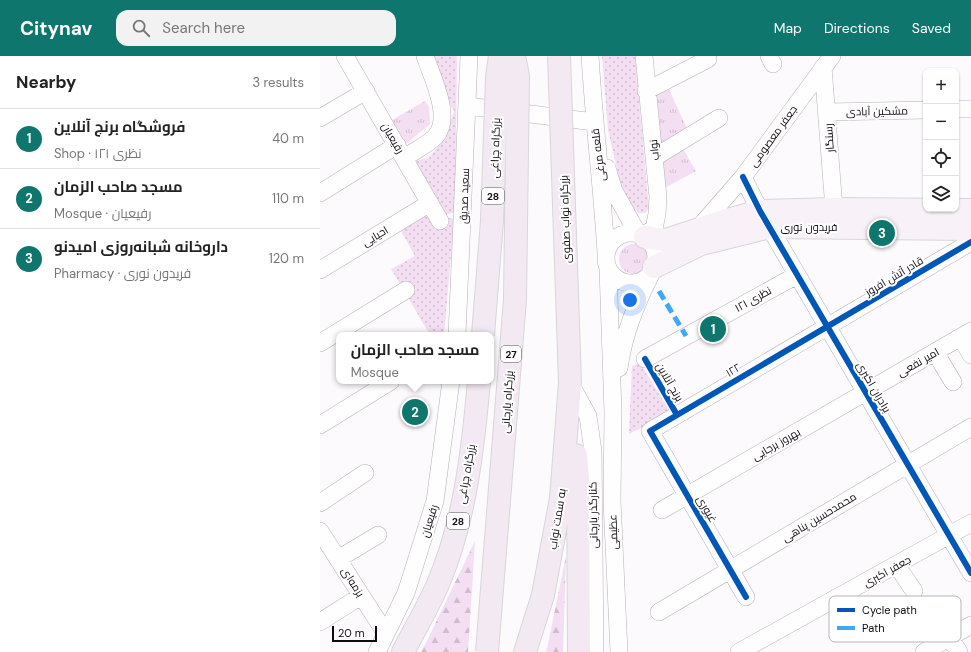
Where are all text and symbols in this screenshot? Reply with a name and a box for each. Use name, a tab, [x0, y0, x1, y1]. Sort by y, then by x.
search box	[116, 10, 396, 46]
text: Citynav	[20, 16, 92, 41]
icon: search	[130, 17, 152, 39]
text: Search here	[162, 18, 245, 38]
text: Map	[774, 19, 802, 37]
text: Directions	[824, 19, 890, 37]
text: Saved	[912, 19, 951, 37]
map controls	[923, 68, 959, 212]
button: +	[923, 68, 959, 104]
text: Nearby	[16, 71, 76, 93]
text: 3 results	[252, 74, 304, 91]
street label: جعفر معصومی	[746, 102, 800, 170]
street label: مشکین آبادی	[846, 103, 908, 119]
button: −	[923, 104, 959, 140]
text: فروشگاه برنج آنلاین	[54, 117, 186, 137]
street label: بزرگراه چراغی	[487, 117, 503, 179]
street label: رفیعیان	[379, 120, 408, 156]
street label: رستگار	[821, 123, 837, 154]
street label: قلعه مرغی	[588, 128, 608, 182]
text: 1	[27, 130, 31, 147]
text: 40 m	[272, 130, 304, 147]
street label: نواب	[646, 139, 662, 161]
button: locate	[923, 140, 959, 176]
text: Shop · نظری ۱۲۱	[54, 145, 141, 162]
street label: سعید صدیق	[456, 168, 472, 224]
street label: بزرگراه نواب صفوی	[556, 175, 574, 263]
button: layers	[923, 176, 959, 212]
text: مسجد صاحب الزمان	[54, 177, 183, 197]
road number: 28	[482, 188, 504, 204]
text: 2	[25, 190, 33, 207]
text: 110 m	[272, 190, 304, 207]
text: Mosque · رفیعیان	[54, 205, 151, 222]
pin: 3	[869, 218, 895, 248]
street label: فریدون نوری	[780, 220, 838, 234]
street label: احیایی	[359, 223, 391, 249]
text: داروخانه شبانه‌روزی امیدنو	[54, 237, 228, 257]
text: 3	[25, 250, 33, 267]
text: 120 m	[269, 250, 304, 267]
street label: قادر آتش افروز	[861, 253, 926, 299]
text: Pharmacy · فریدون نوری	[54, 265, 191, 282]
street label: نظری ۱۲۱	[732, 283, 774, 315]
your location	[620, 290, 640, 310]
pin: 1	[700, 314, 726, 344]
popup	[336, 332, 494, 384]
text: مسجد صاحب الزمان	[351, 340, 479, 360]
street label: امیر نفعی	[895, 344, 941, 380]
road number: 27	[501, 346, 521, 362]
street label: برادران اکبری	[854, 359, 894, 415]
street label: برنج آنلاین	[652, 360, 687, 405]
street label: ۱۲۲	[723, 360, 743, 380]
text: Mosque	[351, 364, 399, 381]
street label: بزرگراه یارجانی	[498, 370, 516, 434]
pin: 2	[402, 397, 428, 427]
street label: بهروز برجایی	[749, 425, 803, 463]
street label: بزرگراه چراغی	[454, 443, 478, 505]
street label: کنارگذر یارجانی	[585, 482, 601, 548]
street label: به سمت نواب	[545, 487, 569, 551]
street label: محمدحسین پناهی	[779, 489, 859, 545]
street label: غیوری	[694, 493, 720, 525]
street label: رفیعیان	[417, 503, 441, 539]
road number: 28	[447, 513, 469, 529]
street label: عظیمی	[605, 514, 621, 550]
street label: جعفر اکبری	[861, 552, 913, 590]
street label: بزمه‌ای	[338, 565, 368, 600]
legend	[829, 596, 961, 642]
text: Cycle path	[862, 603, 917, 617]
text: Path	[862, 621, 885, 635]
scale bar	[332, 624, 377, 643]
text: 20 m	[338, 626, 364, 640]

